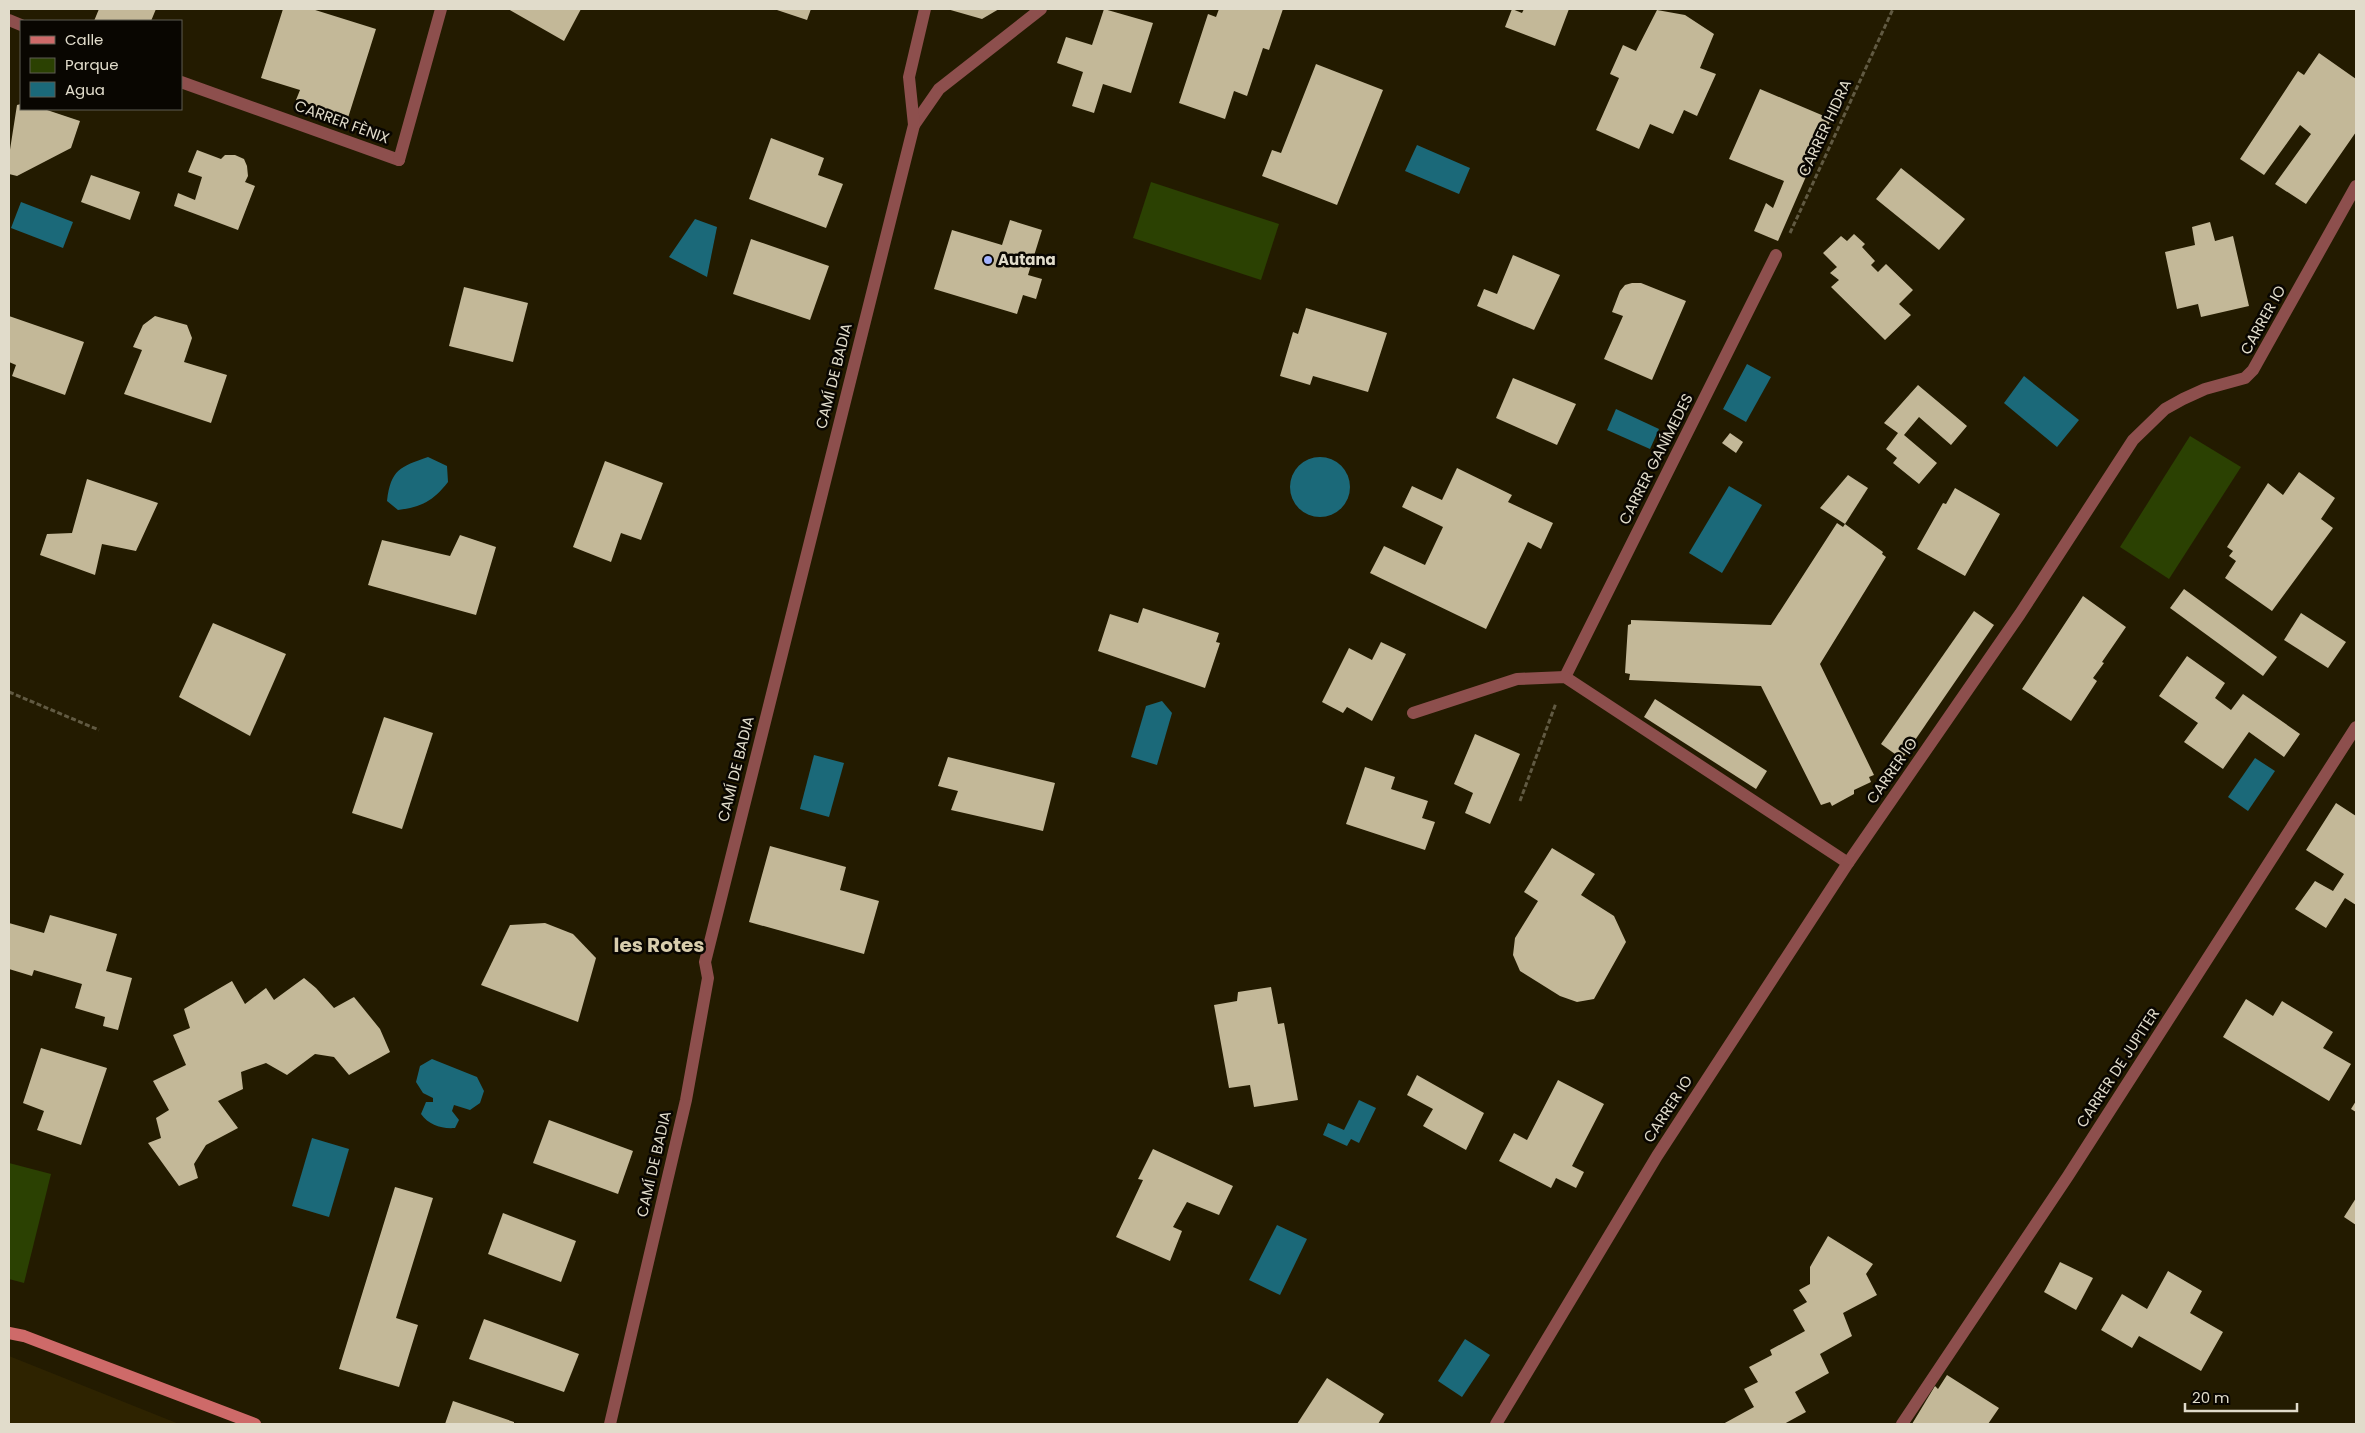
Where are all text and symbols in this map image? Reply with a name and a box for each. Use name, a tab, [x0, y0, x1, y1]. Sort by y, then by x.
legend	[20, 20, 182, 110]
text: Calle	[65, 29, 103, 50]
text: Parque	[65, 54, 118, 75]
street label: CARRER HIDRA	[1793, 76, 1856, 180]
text: Agua	[65, 79, 105, 100]
street label: CARRER FÈNIX	[292, 95, 393, 148]
place label: Autana	[998, 249, 1056, 270]
marker: Autana	[982, 254, 994, 266]
street label: CARRER IO	[2235, 281, 2290, 358]
street label: CAMÍ DE BADIA	[810, 321, 857, 431]
street label: CARRER GANÍMEDES	[1613, 390, 1698, 528]
street label: CAMÍ DE BADIA	[712, 714, 759, 824]
street label: CARRER IO	[1861, 733, 1922, 808]
district label: les Rotes	[614, 931, 705, 959]
street label: CARRER DE JUPITER	[2071, 1004, 2164, 1131]
street label: CARRER IO	[1638, 1071, 1697, 1146]
street label: CAMÍ DE BADIA	[631, 1109, 676, 1219]
scale bar	[2185, 1380, 2298, 1412]
text: 20 m	[2192, 1387, 2230, 1408]

